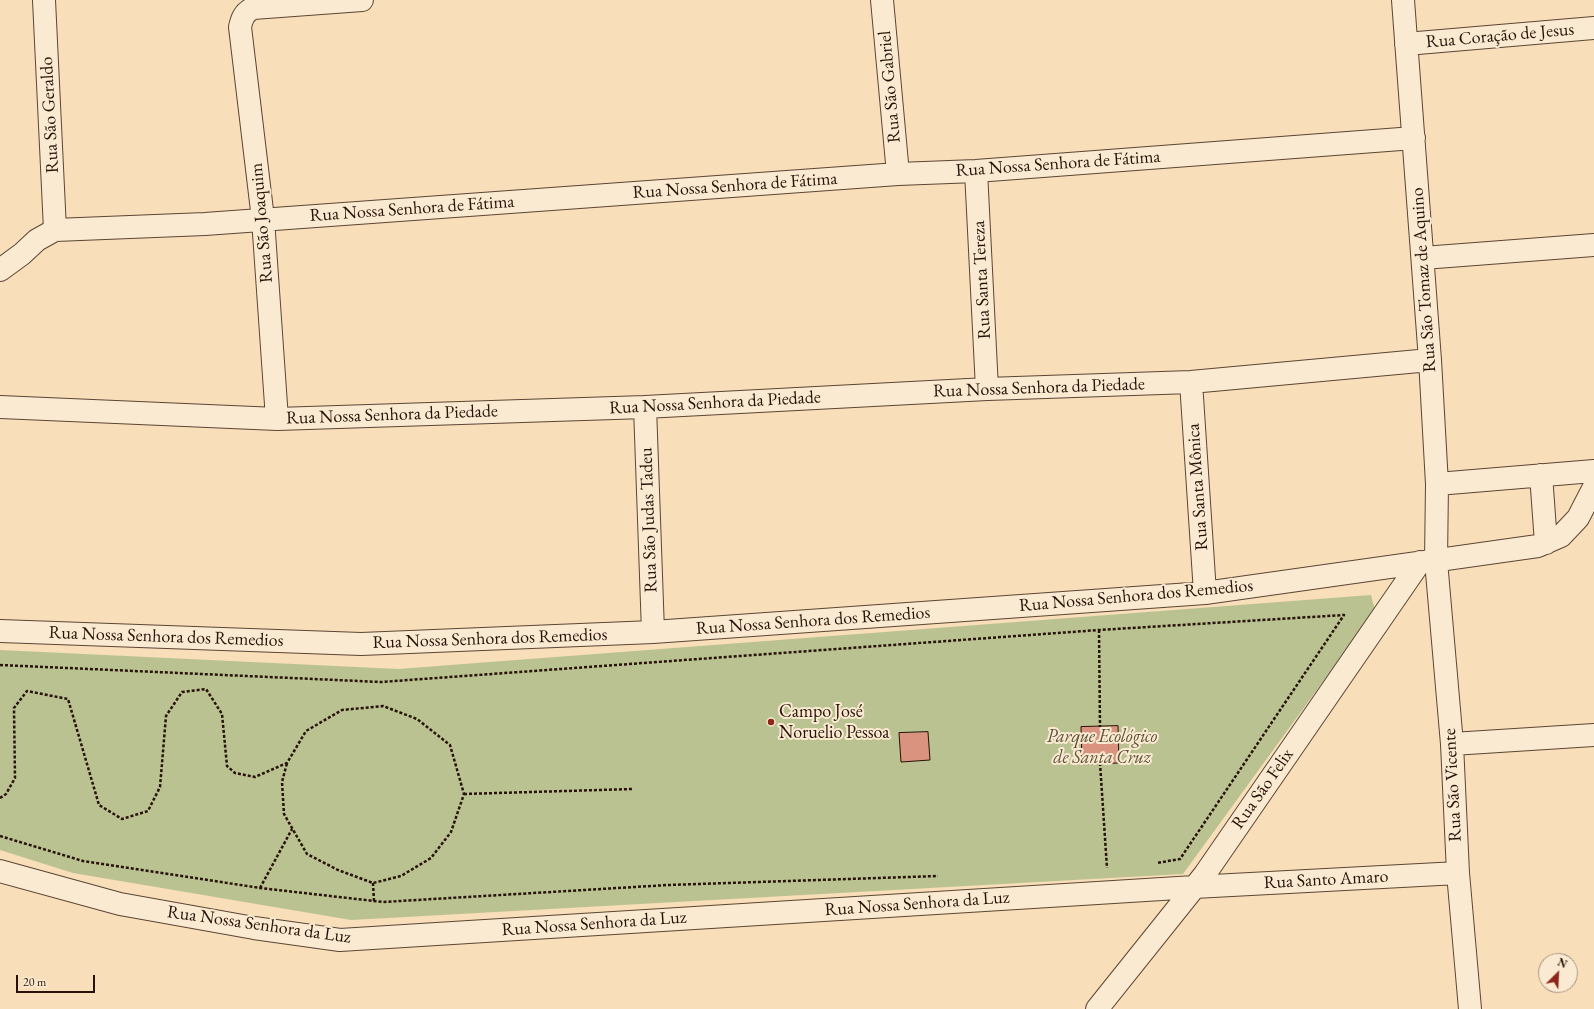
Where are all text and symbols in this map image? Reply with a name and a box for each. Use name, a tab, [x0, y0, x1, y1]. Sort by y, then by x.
street label: Rua Coração de Jesus	[1425, 19, 1575, 53]
street label: Rua São Gabriel	[874, 30, 906, 144]
street label: Rua São Geraldo	[36, 56, 64, 174]
street label: Rua Nossa Senhora de Fátima	[955, 146, 1161, 182]
street label: Rua São Joaquim	[246, 162, 278, 284]
street label: Rua Nossa Senhora de Fátima	[632, 168, 838, 204]
street label: Rua São Tomaz de Aquino	[1407, 187, 1441, 373]
street label: Rua Nossa Senhora de Fátima	[309, 191, 515, 227]
street label: Rua Santa Tereza	[968, 220, 996, 340]
street label: Rua Nossa Senhora da Piedade	[933, 374, 1145, 402]
street label: Rua Nossa Senhora da Piedade	[609, 387, 821, 419]
street label: Rua Nossa Senhora da Piedade	[286, 401, 498, 429]
street label: Rua Santa Mônica	[1183, 423, 1213, 551]
street label: Rua São Judas Tadeu	[636, 447, 662, 593]
street label: Rua Nossa Senhora dos Remedios	[1018, 575, 1254, 617]
street label: Rua Nossa Senhora dos Remedios	[695, 602, 931, 640]
street label: Rua Nossa Senhora dos Remedios	[48, 622, 284, 652]
street label: Rua Nossa Senhora dos Remedios	[372, 624, 608, 654]
place label: Campo José Noruelio Pessoa	[779, 701, 889, 744]
marker: Campo José Noruelio Pessoa	[766, 717, 776, 727]
park label: Parque Ecológico de Santa Cruz	[1047, 726, 1157, 768]
street label: Rua São Vicente	[1439, 728, 1467, 842]
street label: Rua São Felix	[1227, 745, 1299, 833]
street label: Rua Santo Amaro	[1263, 866, 1389, 894]
street label: Rua Nossa Senhora da Luz	[824, 887, 1010, 921]
street label: Rua Nossa Senhora da Luz	[166, 901, 352, 949]
street label: Rua Nossa Senhora da Luz	[501, 907, 687, 941]
north arrow	[1538, 953, 1578, 993]
text: N	[1556, 955, 1569, 971]
scale bar	[18, 967, 97, 993]
text: 20 m	[23, 974, 46, 990]

